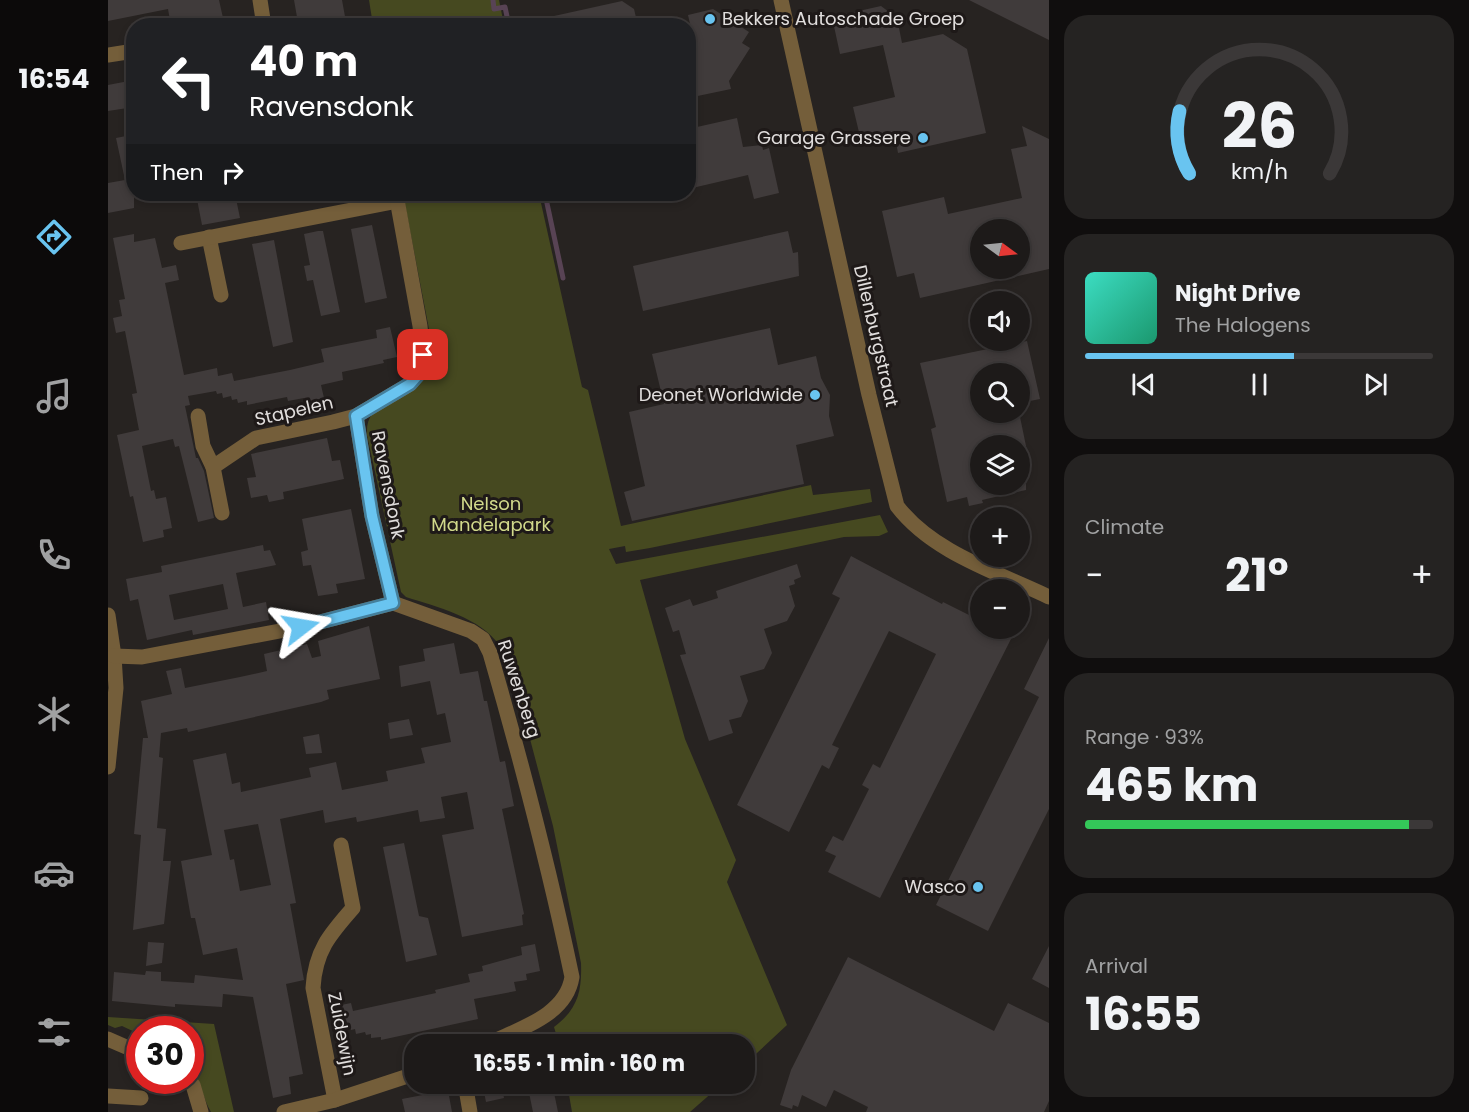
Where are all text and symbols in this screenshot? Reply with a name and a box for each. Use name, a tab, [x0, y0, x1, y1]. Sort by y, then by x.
place label: Bekkers Autoschade Groep	[722, 6, 964, 31]
marker: Bekkers Autoschade Groep	[703, 12, 717, 26]
text: 40 m	[249, 32, 358, 91]
icon: left	[150, 42, 228, 120]
text: 16:54	[19, 60, 89, 97]
text: 26	[1221, 82, 1297, 170]
text: Ravensdonk	[249, 88, 414, 125]
place label: Garage Grassere	[757, 125, 911, 150]
marker: Garage Grassere	[916, 131, 930, 145]
icon: right	[216, 156, 249, 189]
text: Then	[150, 157, 204, 188]
text: km/h	[1230, 157, 1288, 188]
icon: directions	[33, 216, 75, 258]
north arrow	[970, 219, 1030, 279]
map controls	[970, 219, 1030, 639]
street label: Dillenburgstraat	[848, 263, 905, 409]
text: Night Drive	[1175, 278, 1301, 309]
button: sound	[970, 291, 1030, 351]
text: The Halogens	[1175, 311, 1311, 339]
pin	[397, 329, 448, 380]
icon: arrive	[406, 338, 439, 371]
button: search	[970, 363, 1030, 423]
icon: previous	[1127, 368, 1160, 401]
icon: pause	[1243, 368, 1276, 401]
icon: next	[1359, 368, 1392, 401]
icon: music	[33, 375, 75, 417]
place label: Deonet Worldwide	[639, 382, 803, 407]
marker: Deonet Worldwide	[808, 388, 822, 402]
street label: Stapelen	[252, 389, 336, 432]
street label: Ravensdonk	[366, 429, 411, 542]
button: layers	[970, 435, 1030, 495]
park label: Nelson Mandelapark	[431, 491, 551, 537]
button: +	[970, 507, 1030, 567]
text: Climate	[1085, 513, 1164, 541]
icon: phone	[33, 534, 75, 576]
text: 21°	[1225, 544, 1289, 607]
text: −	[1085, 552, 1103, 599]
text: +	[1410, 552, 1433, 599]
button: −	[970, 579, 1030, 639]
position arrow	[269, 595, 333, 659]
street label: Ruwenberg	[492, 636, 547, 741]
icon: climate	[33, 693, 75, 735]
text: Range · 93%	[1085, 723, 1204, 751]
text: 465 km	[1085, 754, 1258, 817]
icon: car	[33, 852, 75, 894]
place label: Wasco	[904, 874, 966, 899]
marker: Wasco	[971, 880, 985, 894]
text: Arrival	[1085, 952, 1148, 980]
text: 16:55	[1085, 983, 1202, 1046]
street label: Zuidewijn	[322, 990, 363, 1078]
icon: filters	[33, 1011, 75, 1053]
speed limit sign: 30	[126, 1016, 204, 1094]
text: 16:55 · 1 min · 160 m	[474, 1048, 685, 1079]

